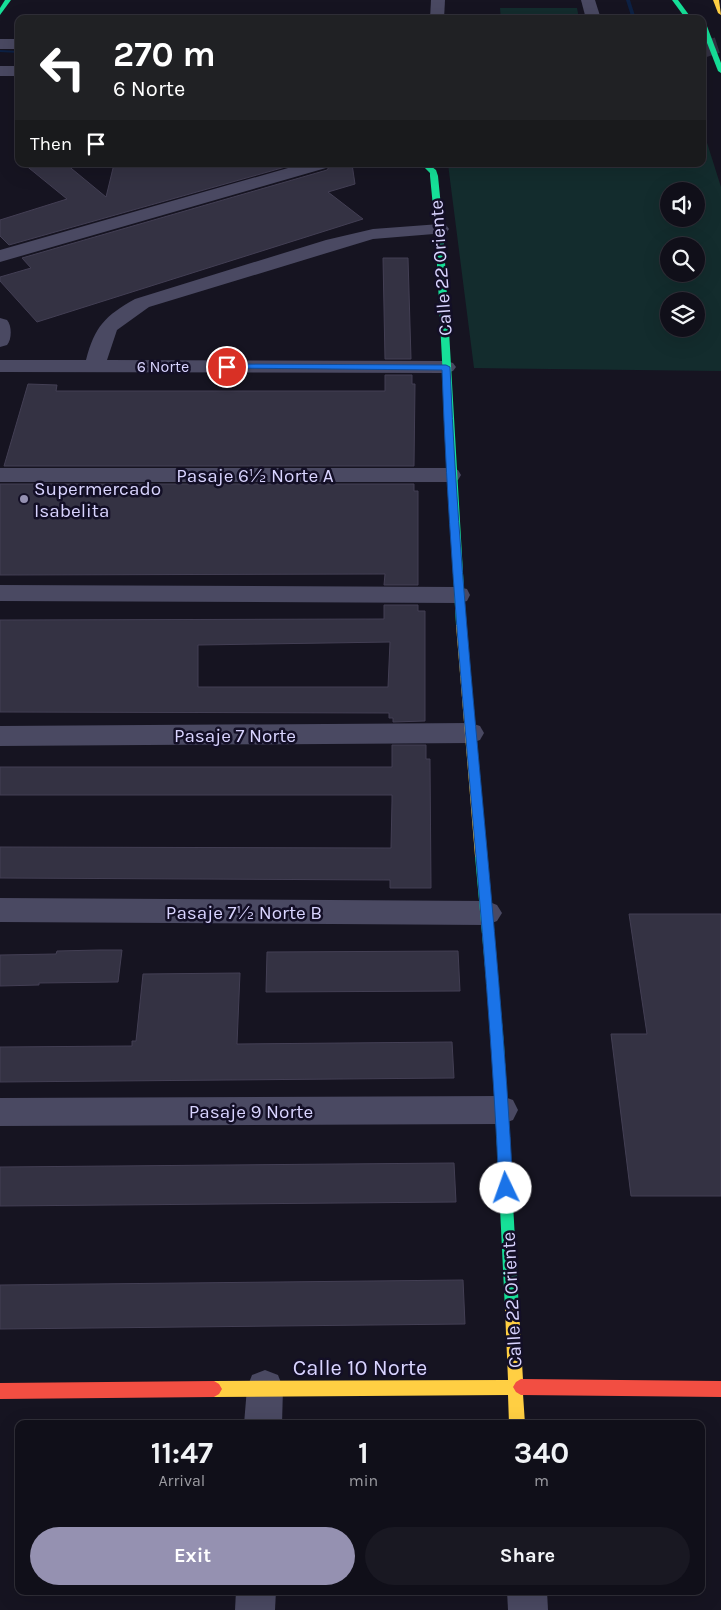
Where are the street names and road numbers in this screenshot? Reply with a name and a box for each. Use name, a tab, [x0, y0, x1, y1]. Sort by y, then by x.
street label: Calle 22 Oriente	[425, 199, 457, 337]
street label: 6 Norte	[137, 357, 189, 376]
street label: Pasaje 6½ Norte A	[176, 465, 334, 487]
street label: Pasaje 7 Norte	[174, 725, 296, 747]
street label: Pasaje 7½ Norte B	[166, 902, 322, 924]
street label: Pasaje 9 Norte	[189, 1101, 313, 1123]
street label: Calle 22 Oriente	[497, 1231, 527, 1369]
street label: Calle 10 Norte	[293, 1355, 427, 1381]

